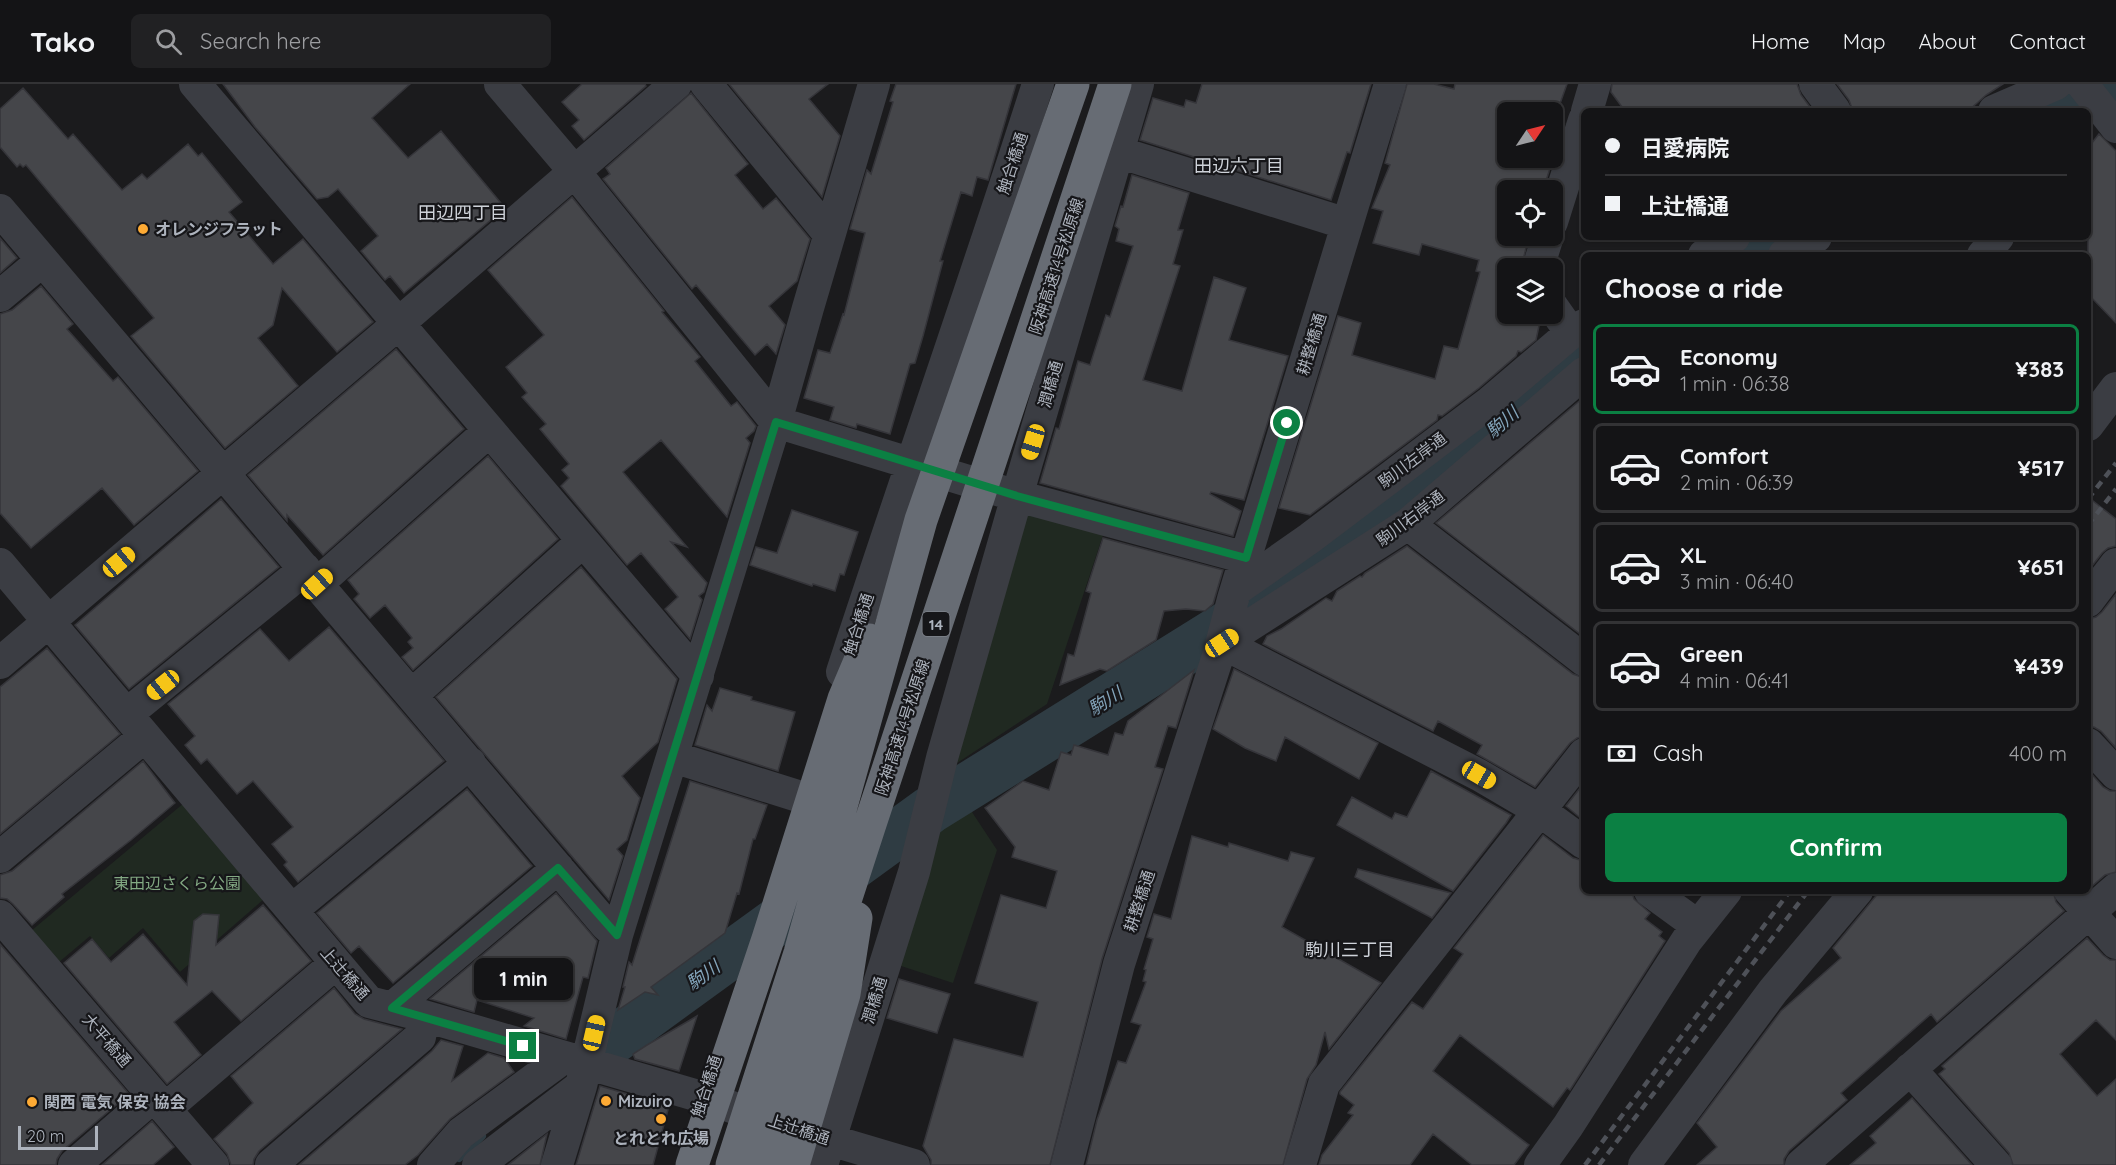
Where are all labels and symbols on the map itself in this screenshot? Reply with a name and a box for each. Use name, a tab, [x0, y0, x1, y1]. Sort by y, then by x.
north arrow	[1497, 102, 1563, 168]
street label: 触合橋通	[993, 129, 1031, 197]
district label: 田辺六丁目	[1194, 154, 1284, 177]
street label: 阪神高速14号松原線	[1025, 195, 1087, 337]
district label: 田辺四丁目	[418, 201, 508, 224]
place label: オレンジフラット	[155, 219, 283, 239]
marker: オレンジフラット	[136, 222, 150, 236]
street label: 耕整橋通	[1292, 310, 1330, 378]
street label: 潤橋通	[1034, 358, 1066, 410]
water label: 駒川	[1481, 400, 1525, 442]
route start	[1273, 409, 1300, 436]
car	[1019, 422, 1047, 462]
street label: 駒川左岸通	[1374, 428, 1450, 492]
street label: 駒川右岸通	[1372, 486, 1448, 550]
car	[99, 544, 139, 580]
car	[298, 565, 336, 603]
street label: 触合橋通	[839, 590, 877, 658]
road number: 14	[922, 612, 950, 636]
car	[1202, 626, 1242, 660]
street label: 阪神高速14号松原線	[871, 656, 933, 798]
car	[143, 667, 183, 703]
water label: 駒川	[1084, 681, 1128, 720]
car	[1459, 758, 1499, 792]
street label: 耕整橋通	[1120, 867, 1158, 935]
park label: 東田辺さくら公園	[113, 873, 241, 893]
district label: 駒川三丁目	[1305, 938, 1395, 961]
street label: 上辻橋通	[316, 942, 374, 1004]
water label: 駒川	[682, 954, 726, 995]
callout: 1 min	[474, 959, 572, 1001]
street label: 潤橋通	[857, 974, 891, 1026]
street label: 大平橋通	[78, 1009, 136, 1071]
car	[581, 1013, 607, 1053]
route end	[509, 1032, 536, 1059]
street label: 触合橋通	[687, 1052, 725, 1120]
place label: Mizuiro	[618, 1091, 672, 1111]
place label: 関西 電気 保安 協会	[44, 1092, 185, 1112]
marker: Mizuiro	[599, 1094, 613, 1108]
marker: 関西 電気 保安 協会	[25, 1095, 39, 1109]
street label: 上辻橋通	[765, 1110, 833, 1148]
marker: とれとれ広場	[654, 1112, 668, 1126]
scale bar	[18, 1123, 98, 1150]
place label: とれとれ広場	[613, 1128, 709, 1148]

